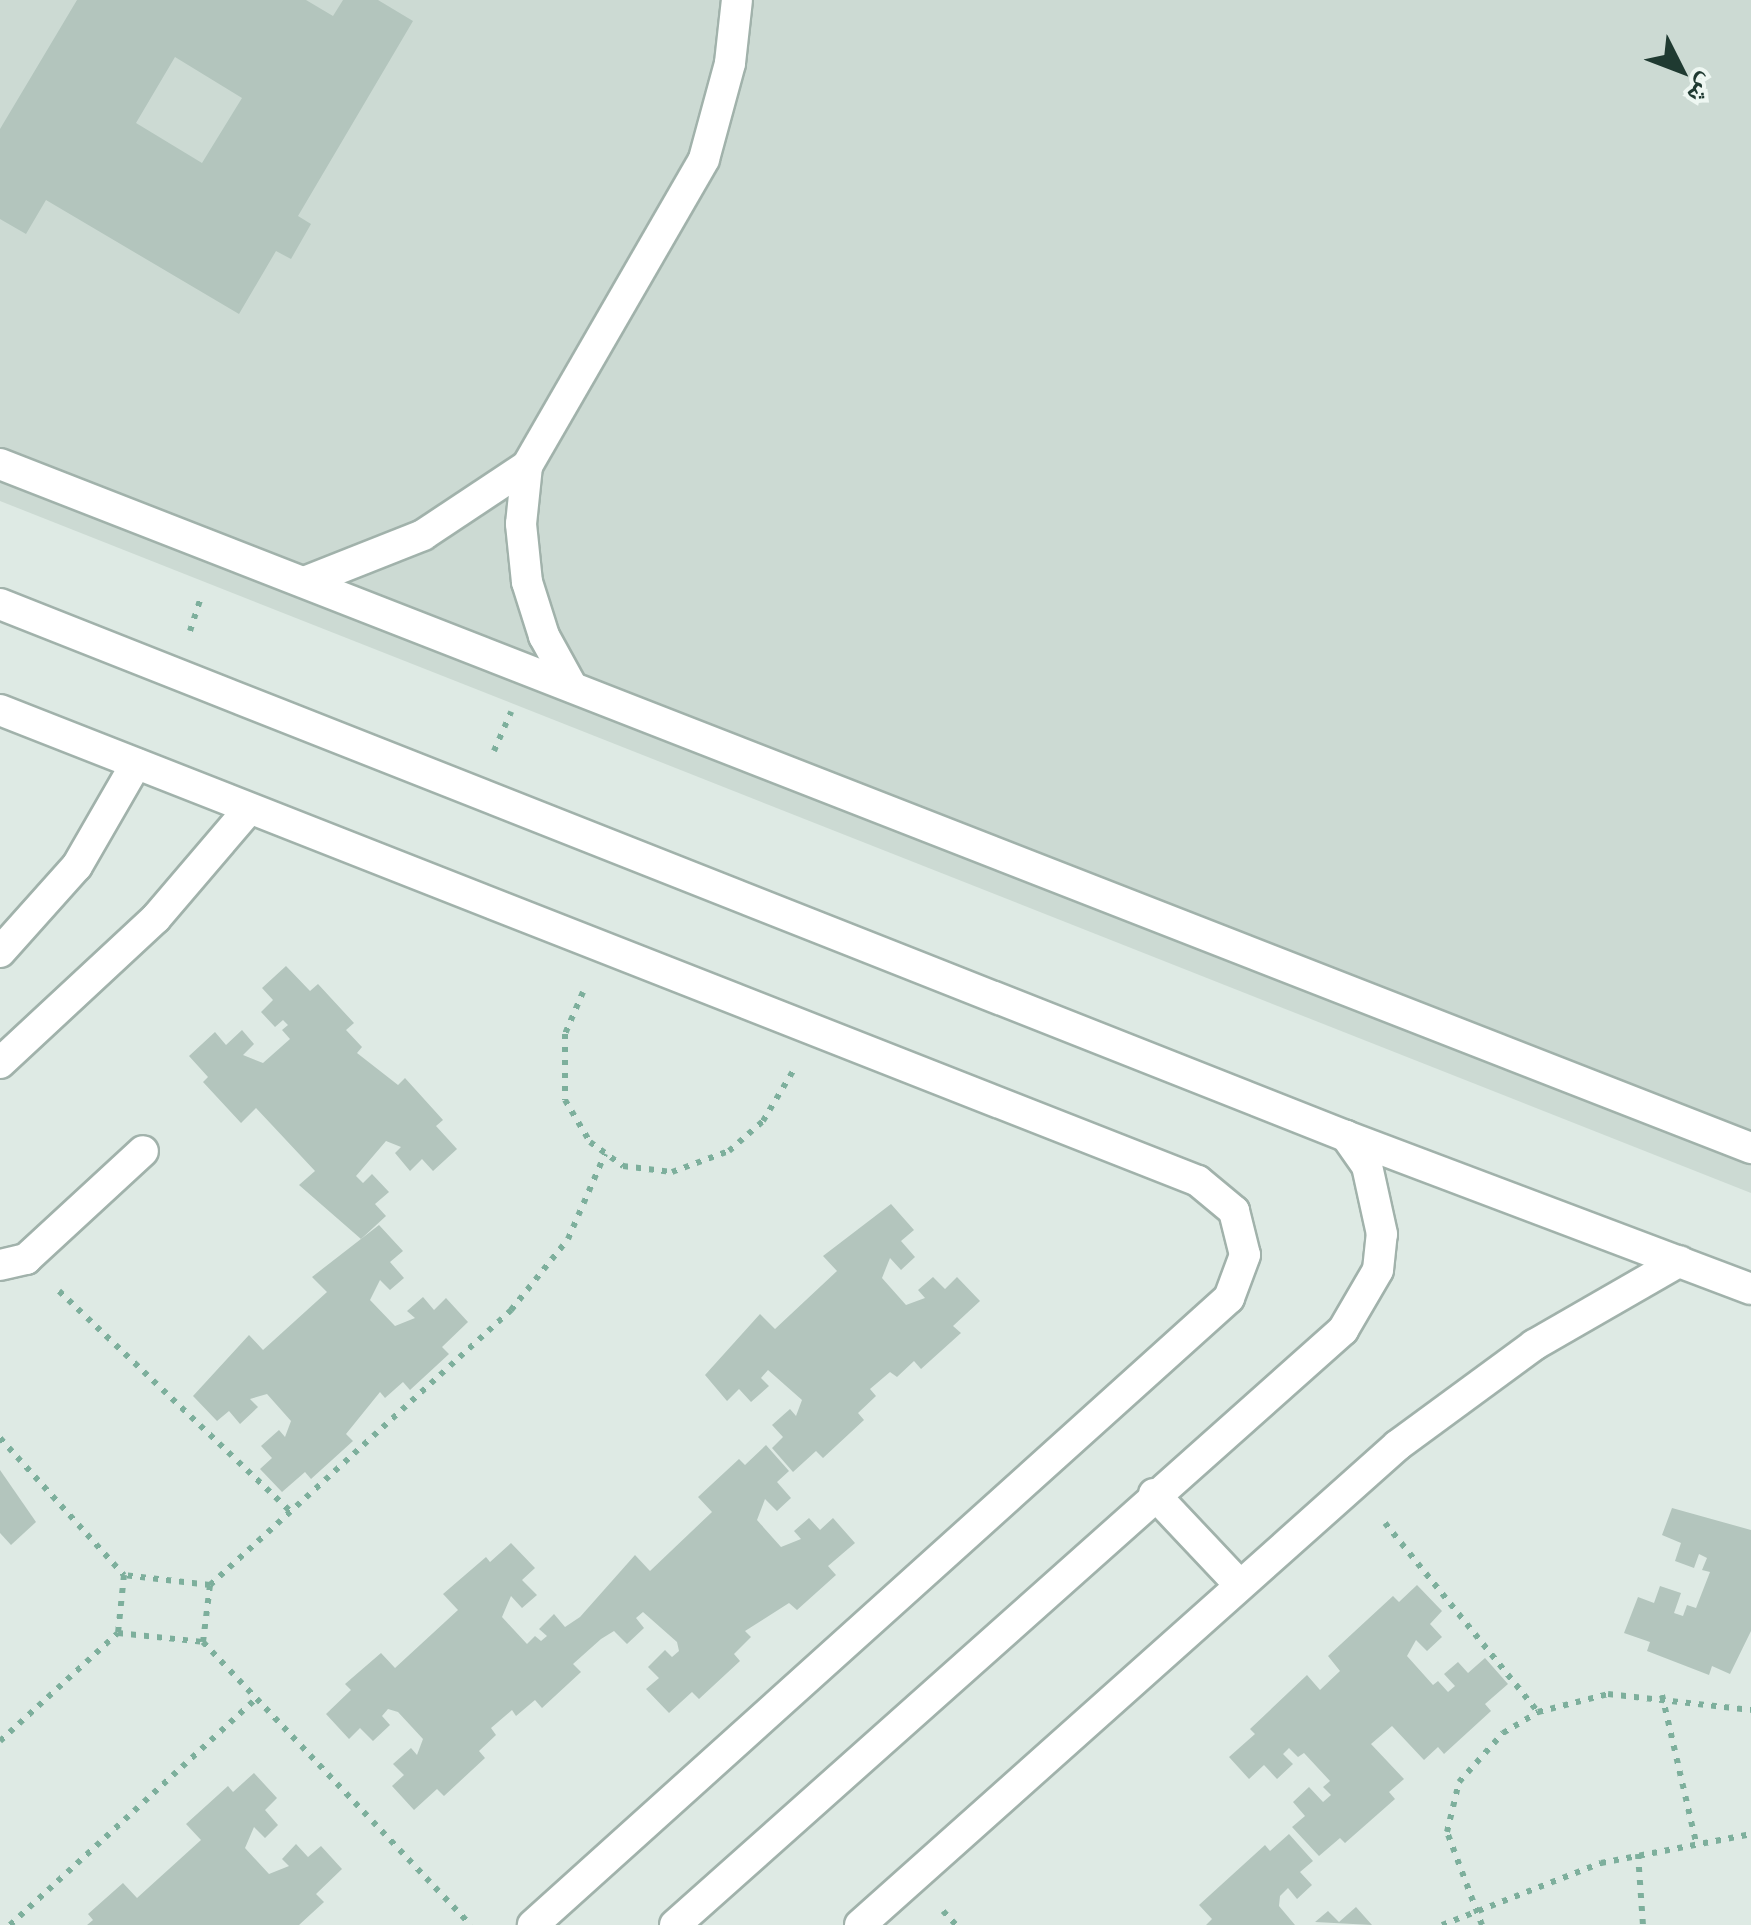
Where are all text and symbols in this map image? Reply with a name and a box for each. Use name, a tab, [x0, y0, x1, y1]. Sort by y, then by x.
north arrow	[1631, 20, 1731, 120]
text: ش	[1681, 68, 1726, 112]

